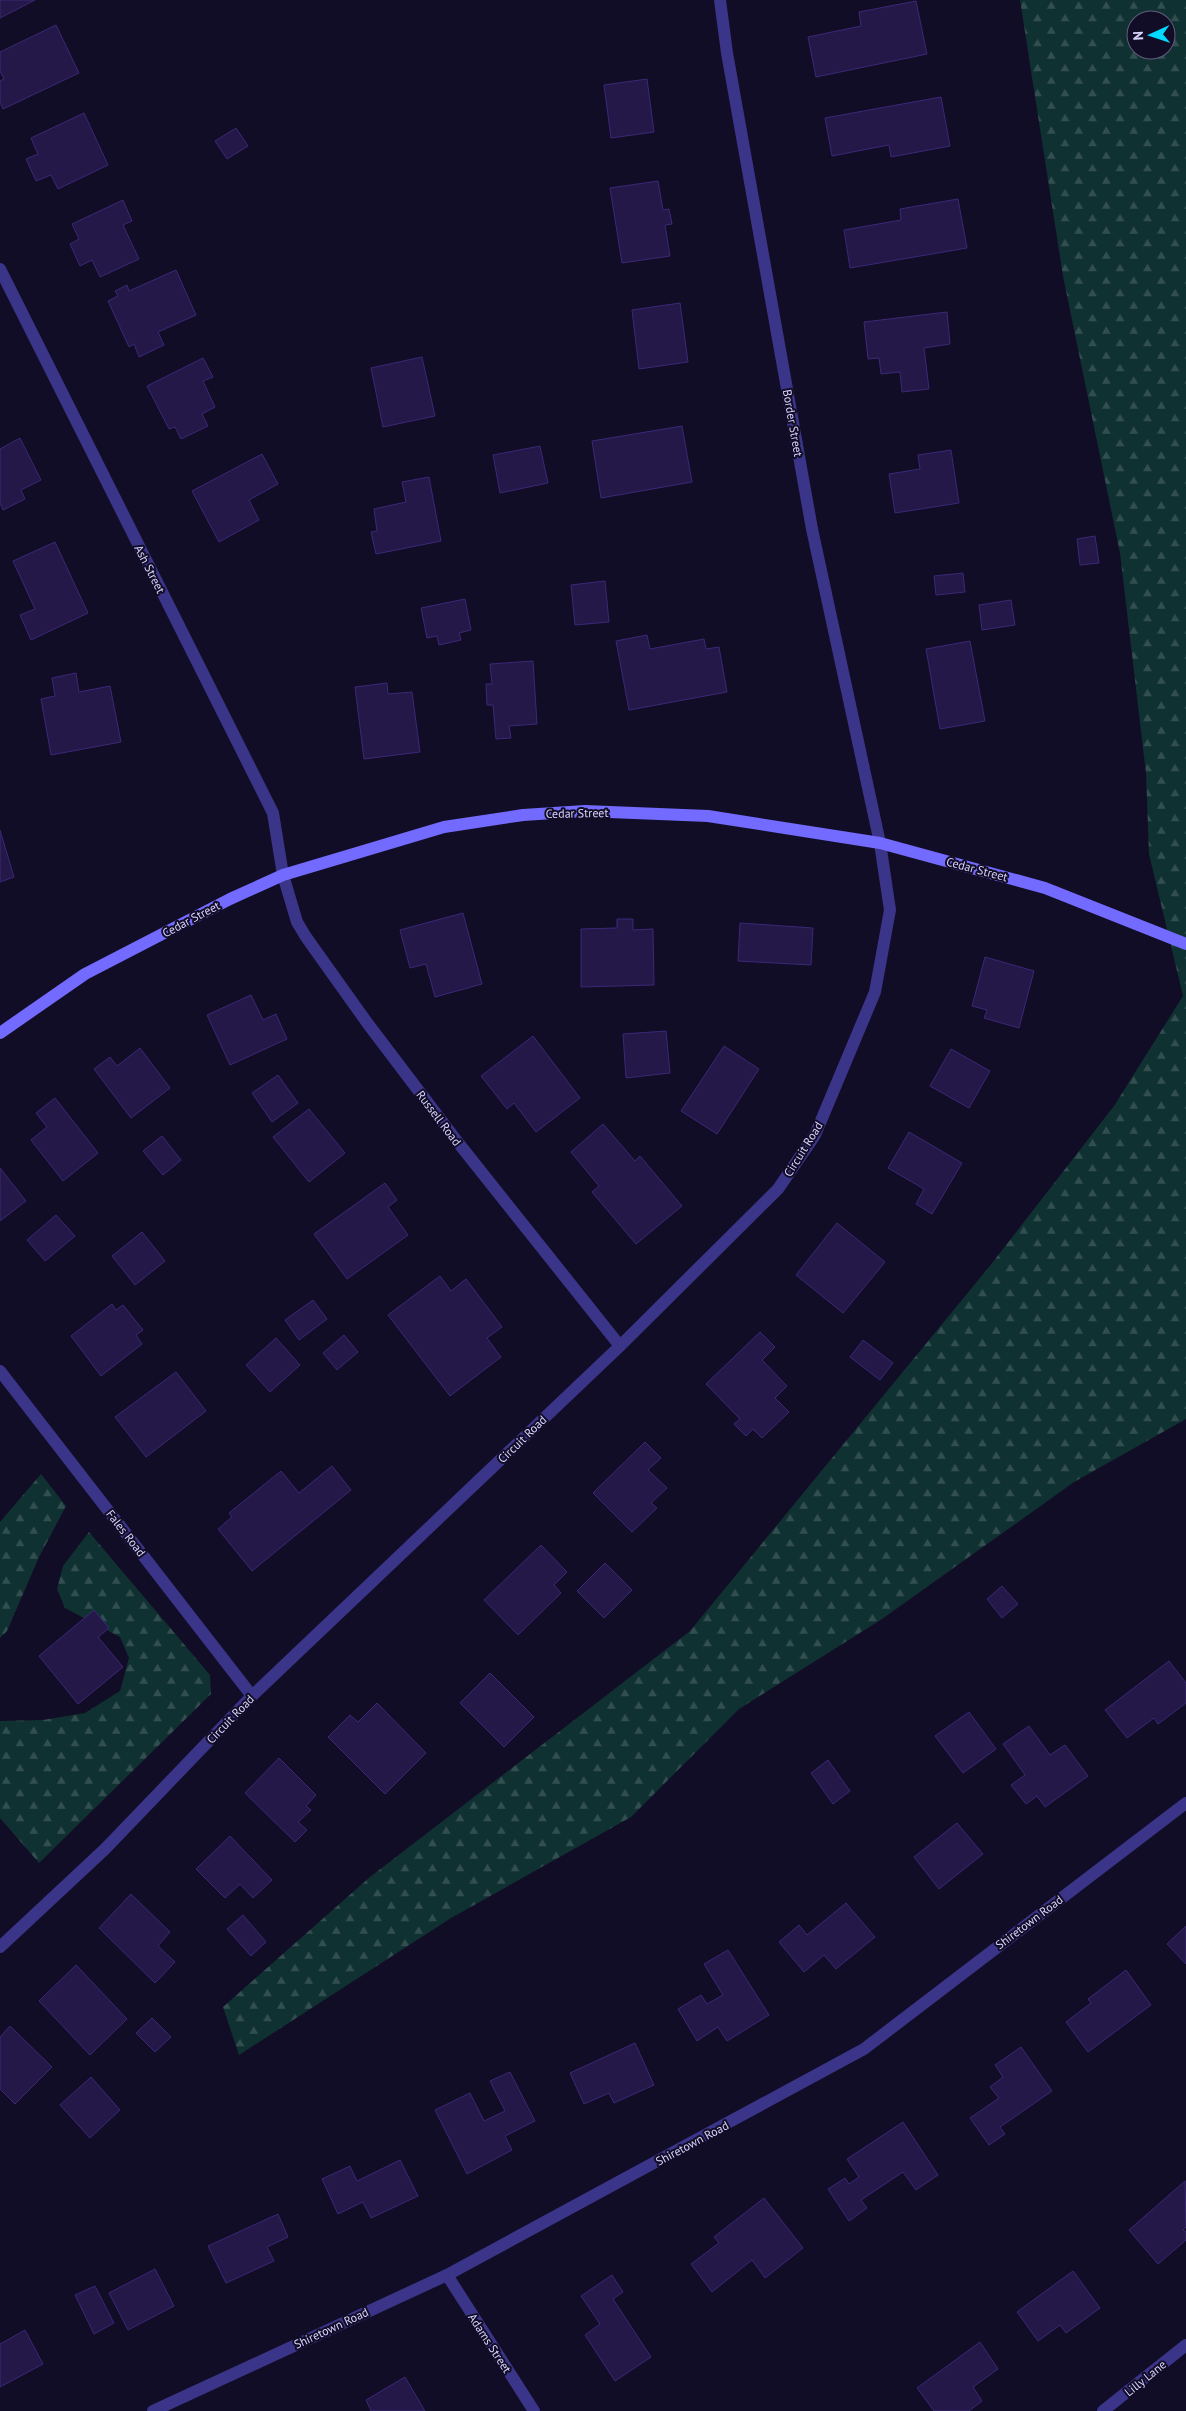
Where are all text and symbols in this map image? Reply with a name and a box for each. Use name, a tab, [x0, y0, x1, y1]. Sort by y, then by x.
north arrow	[1126, 10, 1176, 60]
text: N	[1129, 31, 1147, 41]
street label: Border Street	[780, 388, 806, 458]
street label: Ash Street	[131, 542, 169, 596]
street label: Cedar Street	[545, 805, 609, 821]
street label: Cedar Street	[945, 854, 1009, 884]
street label: Cedar Street	[160, 898, 222, 940]
street label: Russell Road	[413, 1087, 465, 1149]
street label: Circuit Road	[780, 1119, 826, 1179]
street label: Circuit Road	[495, 1412, 549, 1466]
street label: Fales Road	[103, 1507, 149, 1559]
street label: Circuit Road	[203, 1692, 257, 1746]
street label: Shiretown Road	[992, 1892, 1066, 1952]
street label: Shiretown Road	[653, 2117, 731, 2169]
street label: Shiretown Road	[291, 2304, 371, 2352]
street label: Adams Street	[465, 2310, 515, 2376]
street label: Lilly Lane	[1121, 2357, 1169, 2399]

